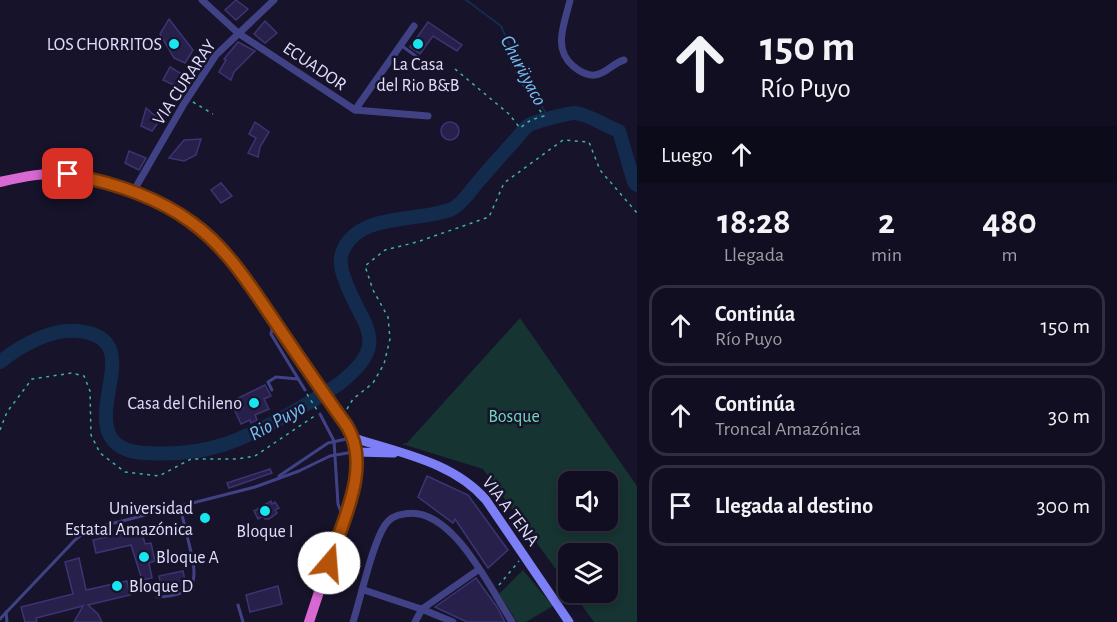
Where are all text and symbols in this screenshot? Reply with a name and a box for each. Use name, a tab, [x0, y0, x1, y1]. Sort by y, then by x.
icon: ahead	[661, 24, 739, 102]
text: 150 m	[760, 26, 855, 68]
water label: Churüyaco	[496, 32, 550, 109]
place label: LOS CHORRITOS	[47, 36, 162, 54]
street label: VIA CURARAY	[150, 36, 220, 128]
marker: LOS CHORRITOS	[167, 37, 181, 51]
marker: La Casa del Rio B&B	[411, 37, 425, 51]
street label: ECUADOR	[279, 39, 349, 94]
place label: La Casa del Rio B&B	[376, 56, 460, 95]
text: Río Puyo	[760, 75, 851, 102]
icon: ahead	[725, 138, 758, 171]
text: Luego	[661, 144, 713, 166]
pin	[42, 148, 93, 199]
icon: arrive	[51, 157, 84, 190]
text: 18:28	[717, 204, 791, 240]
text: 2	[878, 204, 895, 240]
text: 480	[982, 204, 1037, 240]
text: Llegada	[724, 245, 784, 265]
text: min	[871, 245, 902, 265]
text: m	[1002, 245, 1018, 265]
text: Continúa	[715, 303, 795, 325]
icon: ahead	[664, 309, 697, 342]
text: 150 m	[1040, 315, 1090, 337]
text: Río Puyo	[715, 329, 782, 349]
text: Continúa	[715, 393, 795, 415]
place label: Casa del Chileno	[127, 395, 242, 413]
marker: Casa del Chileno	[247, 396, 261, 410]
water label: Rio Puyo	[246, 397, 309, 444]
icon: ahead	[664, 399, 697, 432]
text: 30 m	[1048, 405, 1090, 427]
park label: Bosque	[488, 408, 540, 426]
text: Troncal Amazónica	[715, 419, 861, 439]
map controls	[558, 471, 618, 603]
button: sound	[558, 471, 618, 531]
street label: VIA A TENA	[478, 473, 542, 550]
icon: arrive	[664, 489, 697, 522]
text: Llegada al destino	[715, 495, 873, 517]
text: 300 m	[1036, 495, 1090, 517]
place label: Universidad Estatal Amazónica	[65, 500, 193, 539]
marker: Bloque I	[258, 504, 272, 518]
marker: Universidad Estatal Amazónica	[198, 511, 212, 525]
place label: Bloque I	[236, 523, 294, 541]
position arrow	[297, 531, 361, 595]
button: layers	[558, 543, 618, 603]
place label: Bloque A	[156, 549, 220, 567]
marker: Bloque A	[137, 550, 151, 564]
place label: Bloque D	[129, 578, 193, 596]
marker: Bloque D	[110, 579, 124, 593]

